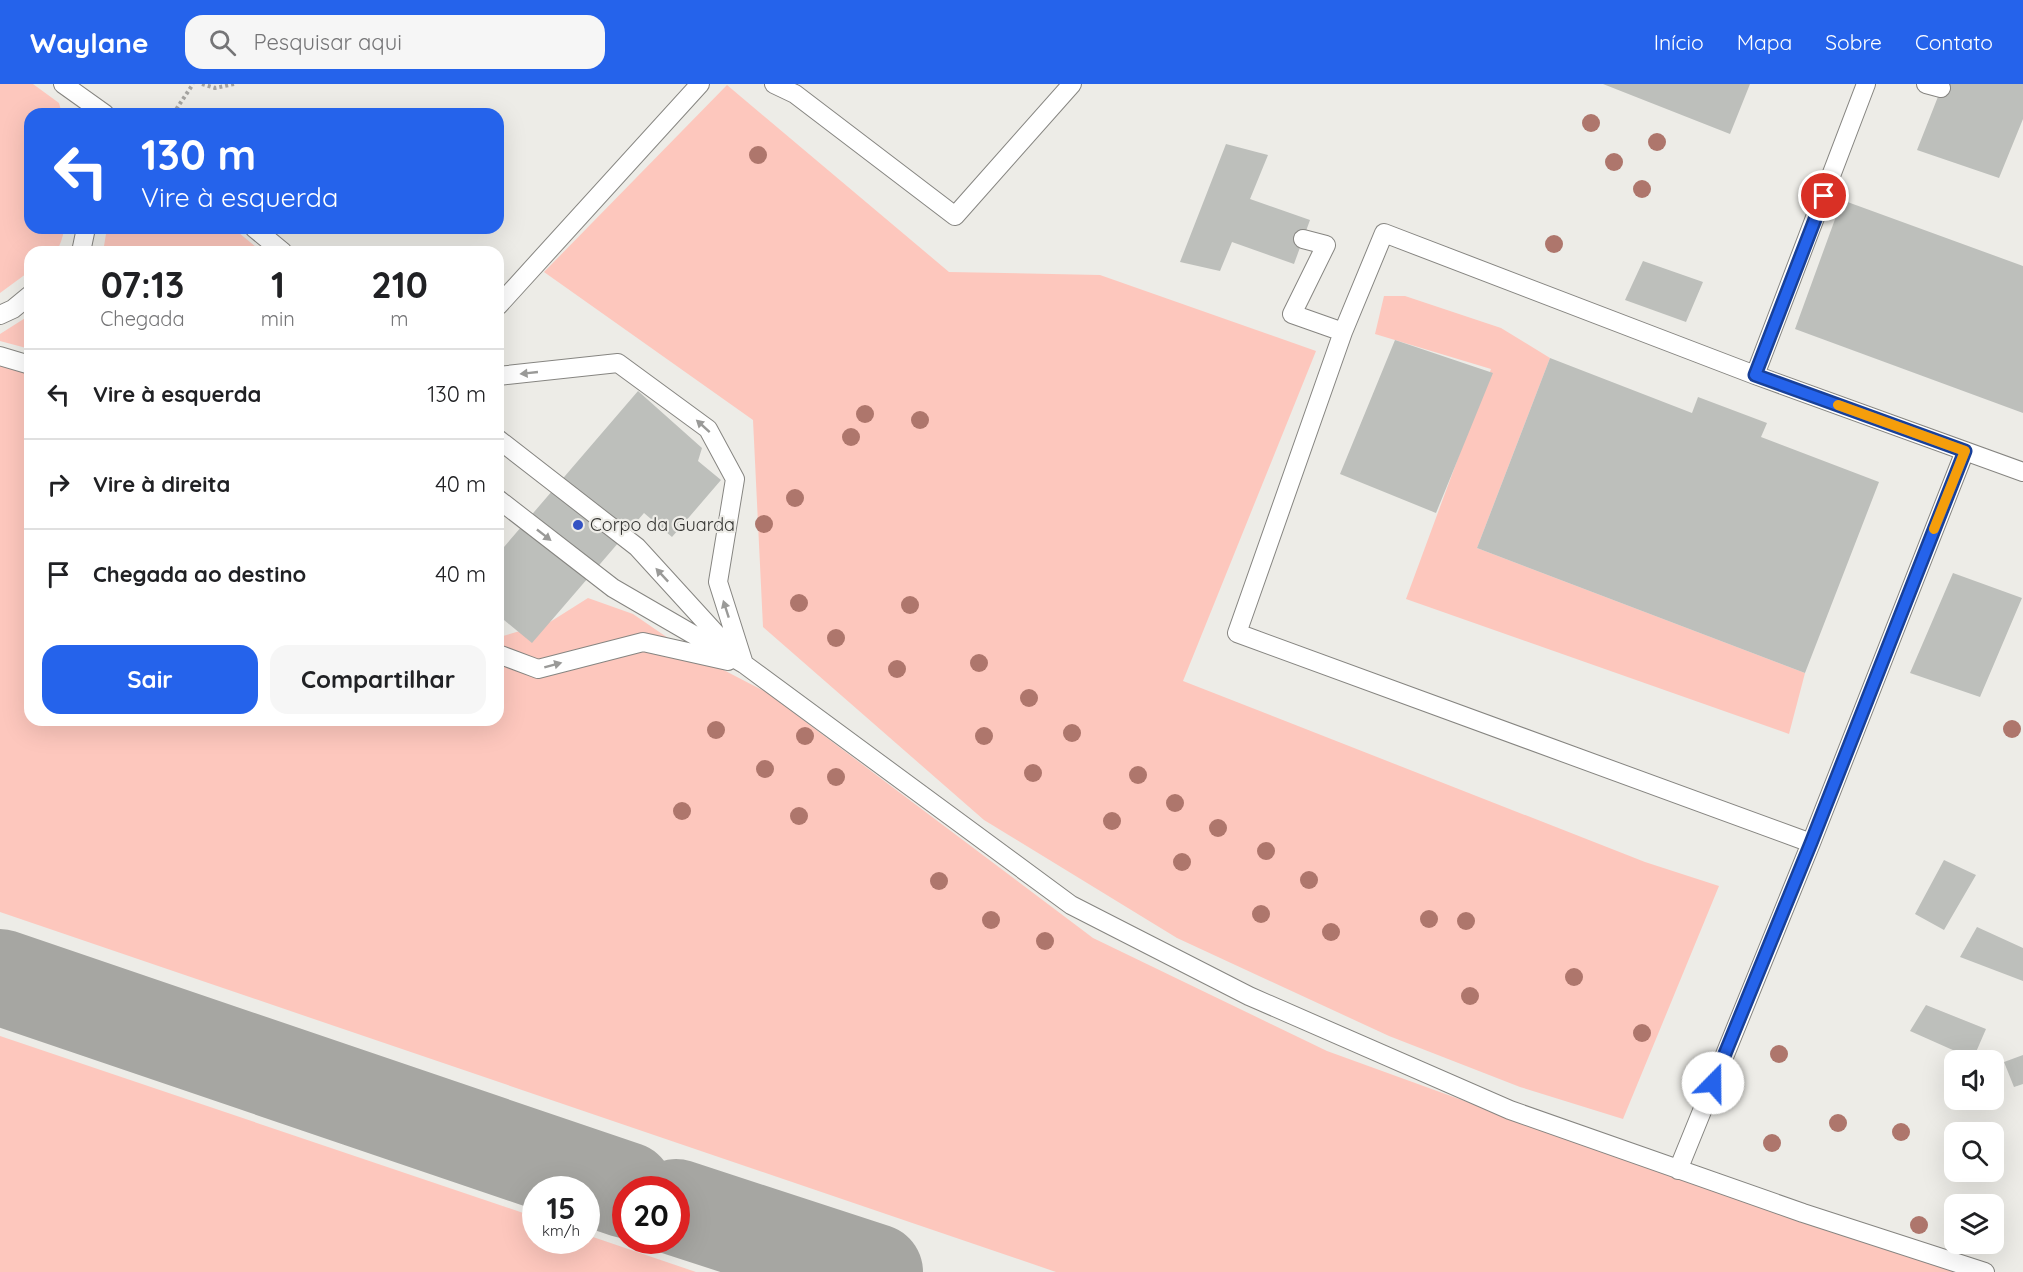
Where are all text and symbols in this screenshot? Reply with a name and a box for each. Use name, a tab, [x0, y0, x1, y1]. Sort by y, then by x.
search box	[185, 15, 605, 69]
text: Waylane	[30, 25, 149, 60]
icon: search	[206, 26, 239, 59]
text: Pesquisar aqui	[254, 28, 402, 56]
text: Início	[1654, 29, 1704, 55]
text: Mapa	[1737, 29, 1792, 55]
text: Sobre	[1825, 29, 1882, 55]
text: Contato	[1915, 29, 1993, 55]
text: 130 m	[141, 128, 256, 181]
icon: left	[42, 132, 120, 210]
pin	[1798, 170, 1849, 221]
icon: arrive	[1807, 179, 1840, 212]
text: Vire à esquerda	[141, 180, 338, 214]
text: 07:13	[101, 262, 184, 307]
text: 1	[271, 262, 285, 307]
text: 210	[371, 262, 428, 307]
text: Chegada	[100, 306, 185, 331]
text: min	[261, 306, 295, 331]
text: m	[390, 306, 409, 331]
one-way arrow	[520, 368, 539, 378]
icon: left	[42, 378, 75, 411]
text: Vire à esquerda	[93, 380, 261, 408]
text: 130 m	[427, 380, 486, 408]
one-way arrow	[696, 420, 711, 433]
icon: right	[42, 468, 75, 501]
text: Vire à direita	[93, 470, 230, 498]
text: 40 m	[435, 470, 486, 498]
place label: Corpo da Guarda	[590, 513, 735, 536]
marker: Corpo da Guarda	[571, 518, 585, 532]
one-way arrow	[536, 529, 552, 541]
icon: arrive	[42, 558, 75, 591]
text: Chegada ao destino	[93, 560, 306, 588]
text: 40 m	[435, 560, 486, 588]
one-way arrow	[656, 568, 669, 583]
one-way arrow	[721, 600, 731, 618]
button: Sair	[42, 645, 258, 714]
button: Compartilhar	[270, 645, 486, 714]
one-way arrow	[544, 660, 562, 670]
map controls	[1944, 1050, 2004, 1254]
button: sound	[1944, 1050, 2004, 1110]
position arrow	[1681, 1051, 1745, 1115]
button: search	[1944, 1122, 2004, 1182]
speed limit sign: 20	[612, 1176, 690, 1254]
text: 15	[547, 1189, 575, 1227]
button: layers	[1944, 1194, 2004, 1254]
text: km/h	[542, 1221, 580, 1240]

